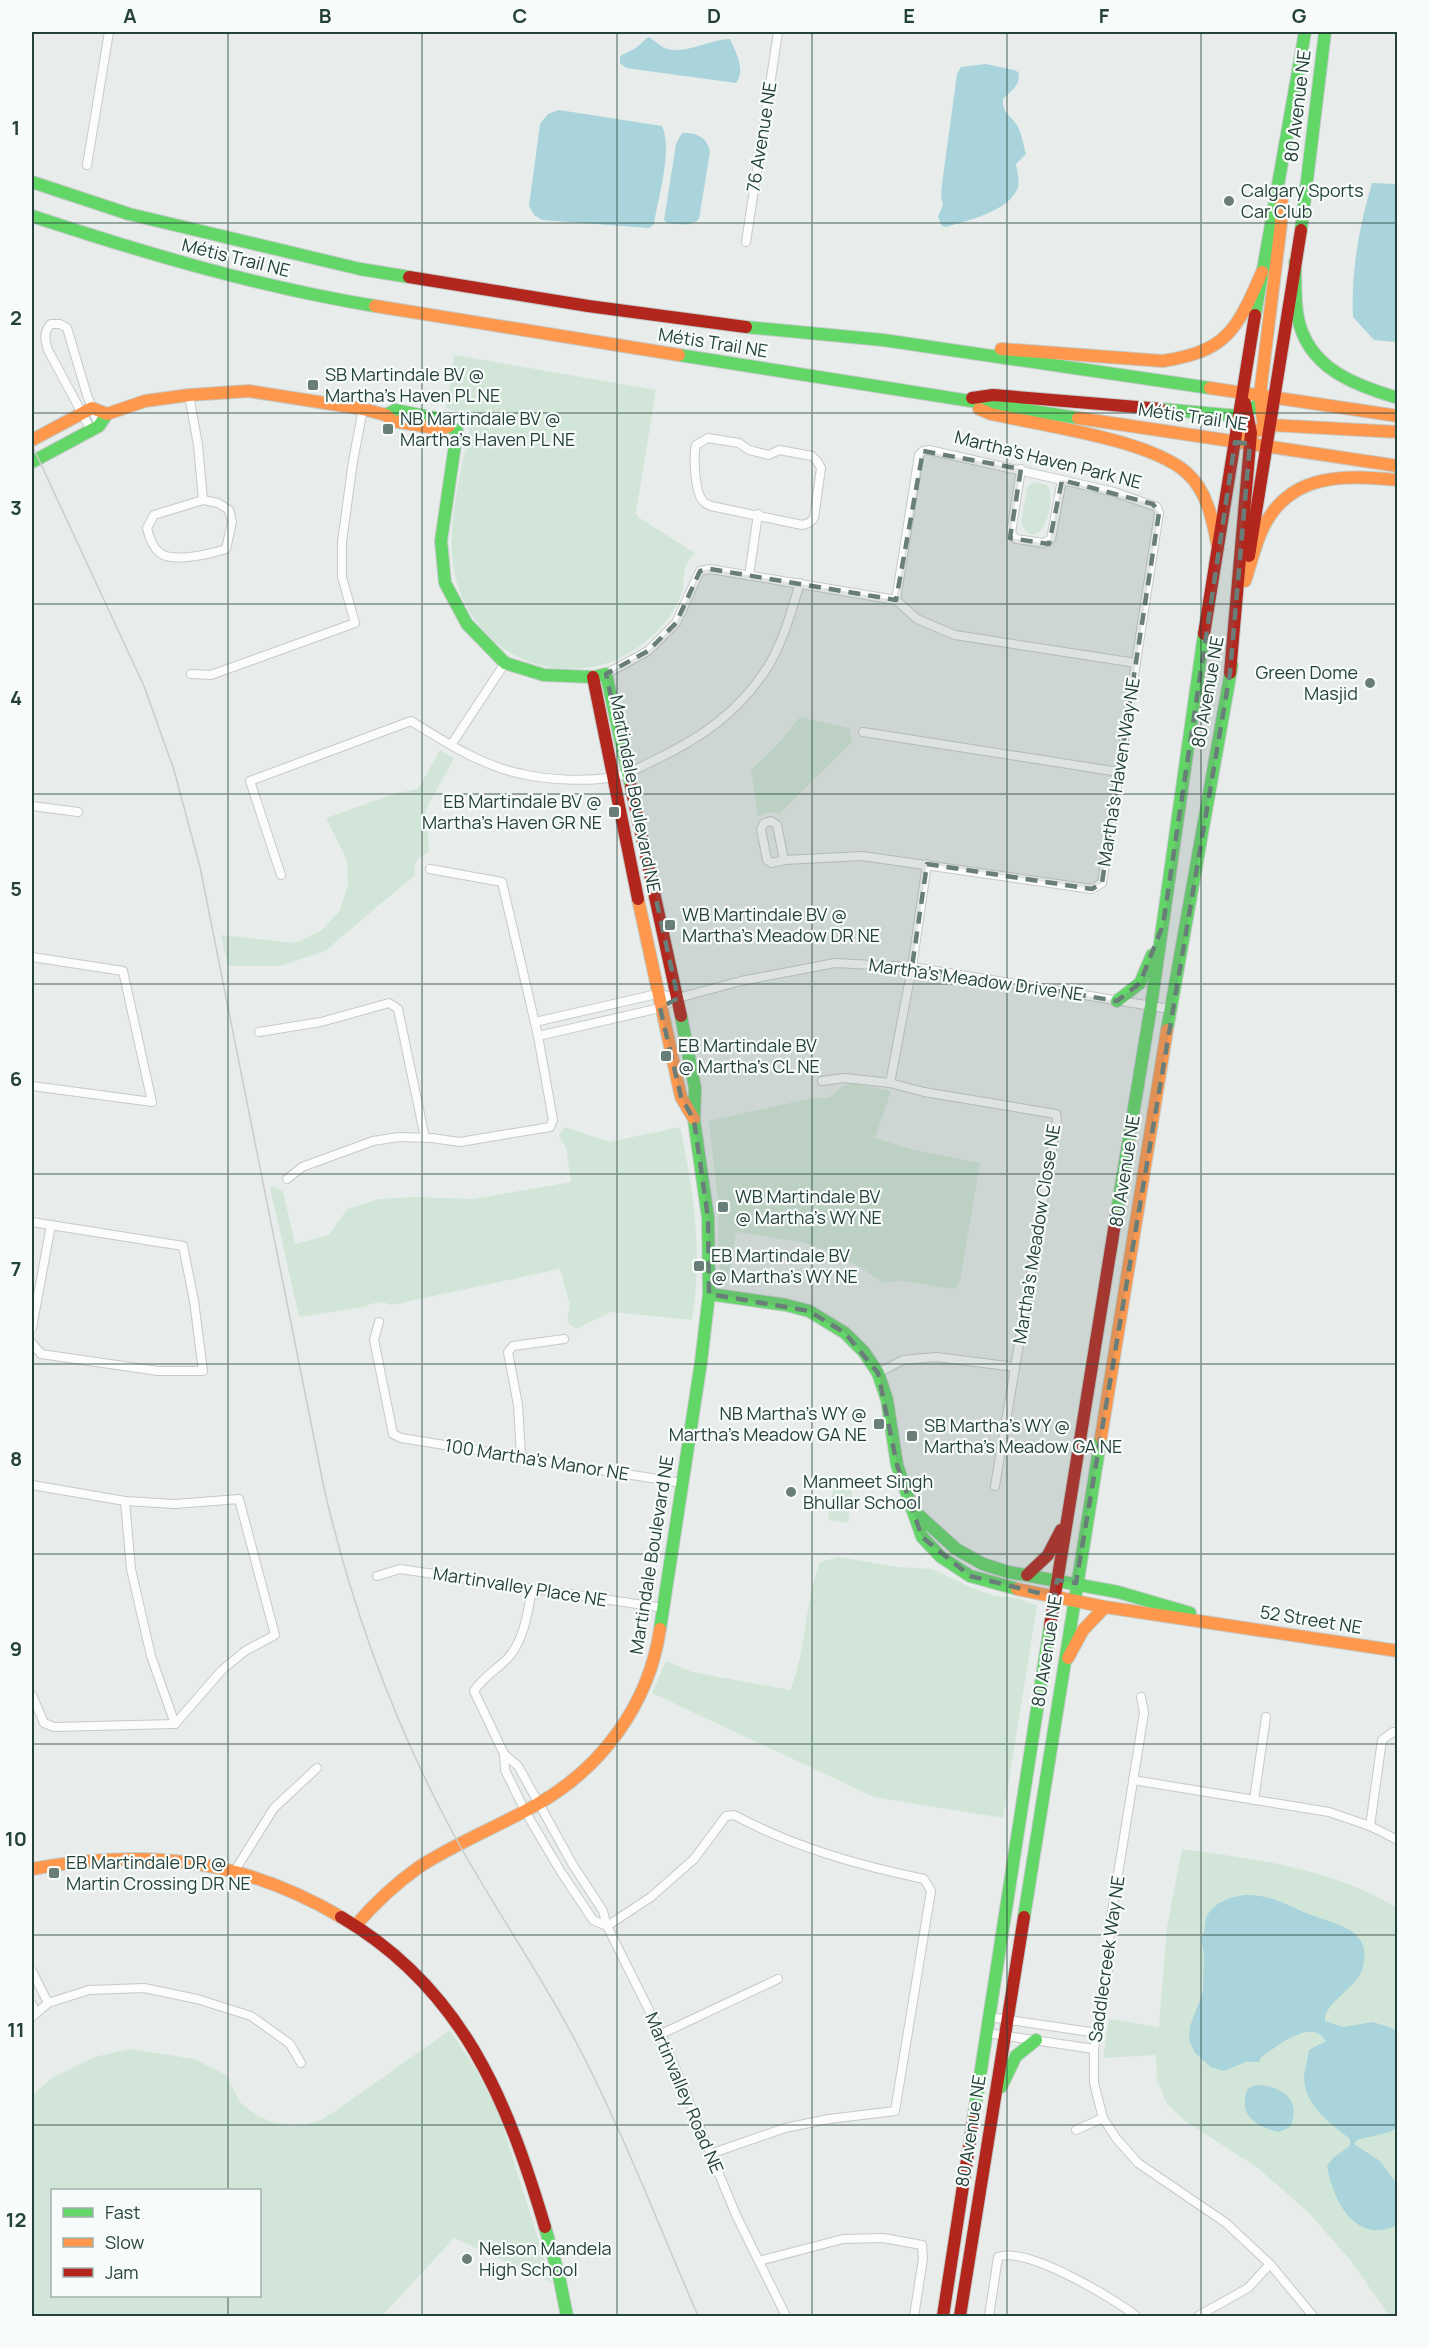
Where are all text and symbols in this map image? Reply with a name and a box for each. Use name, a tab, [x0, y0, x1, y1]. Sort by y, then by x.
text: A	[123, 2, 137, 29]
text: B	[319, 2, 332, 29]
text: C	[513, 2, 527, 29]
text: D	[707, 2, 721, 29]
text: E	[903, 2, 915, 29]
text: F	[1099, 2, 1110, 29]
text: G	[1292, 2, 1307, 29]
street label: 80 Avenue NE	[1278, 48, 1316, 163]
street label: 76 Avenue NE	[740, 80, 782, 194]
text: 1	[12, 114, 20, 141]
place label: Calgary Sports Car Club	[1241, 178, 1364, 223]
marker: Calgary Sports Car Club	[1222, 194, 1236, 208]
street label: Métis Trail NE	[180, 232, 293, 282]
text: 2	[10, 304, 22, 331]
street label: Métis Trail NE	[657, 322, 770, 363]
place label: SB Martindale BV @ Martha's Haven PL NE	[325, 362, 500, 407]
marker: SB Martindale BV @ Martha's Haven PL NE	[306, 378, 320, 392]
street label: Métis Trail NE	[1137, 396, 1250, 436]
place label: NB Martindale BV @ Martha's Haven PL NE	[400, 406, 575, 451]
marker: NB Martindale BV @ Martha's Haven PL NE	[381, 422, 395, 436]
street label: Martha's Haven Park NE	[952, 424, 1144, 494]
text: 3	[10, 494, 22, 521]
street label: 80 Avenue NE	[1185, 634, 1229, 749]
place label: Green Dome Masjid	[1255, 660, 1358, 705]
street label: Martha's Haven Way NE	[1091, 676, 1145, 868]
marker: Green Dome Masjid	[1363, 676, 1377, 690]
text: 4	[10, 684, 22, 711]
street label: Martindale Boulevard NE	[605, 693, 667, 895]
place label: EB Martindale BV @ Martha's Haven GR NE	[422, 789, 602, 834]
marker: EB Martindale BV @ Martha's Haven GR NE	[607, 805, 621, 819]
text: 5	[10, 875, 22, 902]
place label: WB Martindale BV @ Martha's Meadow DR NE	[682, 902, 880, 947]
marker: WB Martindale BV @ Martha's Meadow DR NE	[663, 918, 677, 932]
street label: Martha's Meadow Drive NE	[867, 952, 1085, 1006]
place label: EB Martindale BV @ Martha's CL NE	[678, 1033, 820, 1078]
marker: EB Martindale BV @ Martha's CL NE	[659, 1049, 673, 1063]
text: 6	[10, 1065, 22, 1092]
street label: 80 Avenue NE	[1103, 1113, 1145, 1228]
street label: Martha's Meadow Close NE	[1007, 1122, 1065, 1345]
place label: WB Martindale BV @ Martha's WY NE	[735, 1184, 882, 1229]
marker: WB Martindale BV @ Martha's WY NE	[716, 1200, 730, 1214]
place label: EB Martindale BV @ Martha's WY NE	[711, 1243, 858, 1288]
text: 7	[11, 1255, 21, 1282]
marker: EB Martindale BV @ Martha's WY NE	[692, 1259, 706, 1273]
place label: NB Martha's WY @ Martha's Meadow GA NE	[669, 1401, 867, 1446]
place label: SB Martha's WY @ Martha's Meadow GA NE	[924, 1413, 1122, 1458]
marker: NB Martha's WY @ Martha's Meadow GA NE	[872, 1417, 886, 1431]
marker: SB Martha's WY @ Martha's Meadow GA NE	[905, 1429, 919, 1443]
street label: 100 Martha's Manor NE	[443, 1433, 631, 1485]
text: 8	[10, 1445, 22, 1472]
street label: Martindale Boulevard NE	[623, 1454, 679, 1656]
place label: Manmeet Singh Bhullar School	[803, 1469, 933, 1514]
marker: Manmeet Singh Bhullar School	[784, 1485, 798, 1499]
street label: Martinvalley Place NE	[432, 1560, 609, 1612]
street label: 80 Avenue NE	[1025, 1593, 1067, 1708]
street label: 52 Street NE	[1259, 1599, 1364, 1639]
text: 9	[10, 1635, 22, 1662]
text: 10	[5, 1825, 27, 1852]
place label: EB Martindale DR @ Martin Crossing DR NE	[66, 1850, 251, 1895]
marker: EB Martindale DR @ Martin Crossing DR NE	[47, 1866, 61, 1880]
street label: Saddlecreek Way NE	[1082, 1874, 1130, 2044]
street label: Martinvalley Road NE	[640, 2008, 730, 2177]
text: 11	[7, 2016, 25, 2043]
street label: 80 Avenue NE	[949, 2073, 991, 2188]
legend	[51, 2189, 261, 2297]
text: Fast	[105, 2200, 140, 2224]
text: 12	[6, 2206, 26, 2233]
text: Slow	[105, 2230, 145, 2254]
place label: Nelson Mandela High School	[479, 2236, 612, 2281]
marker: Nelson Mandela High School	[460, 2252, 474, 2266]
text: Jam	[105, 2260, 139, 2284]

